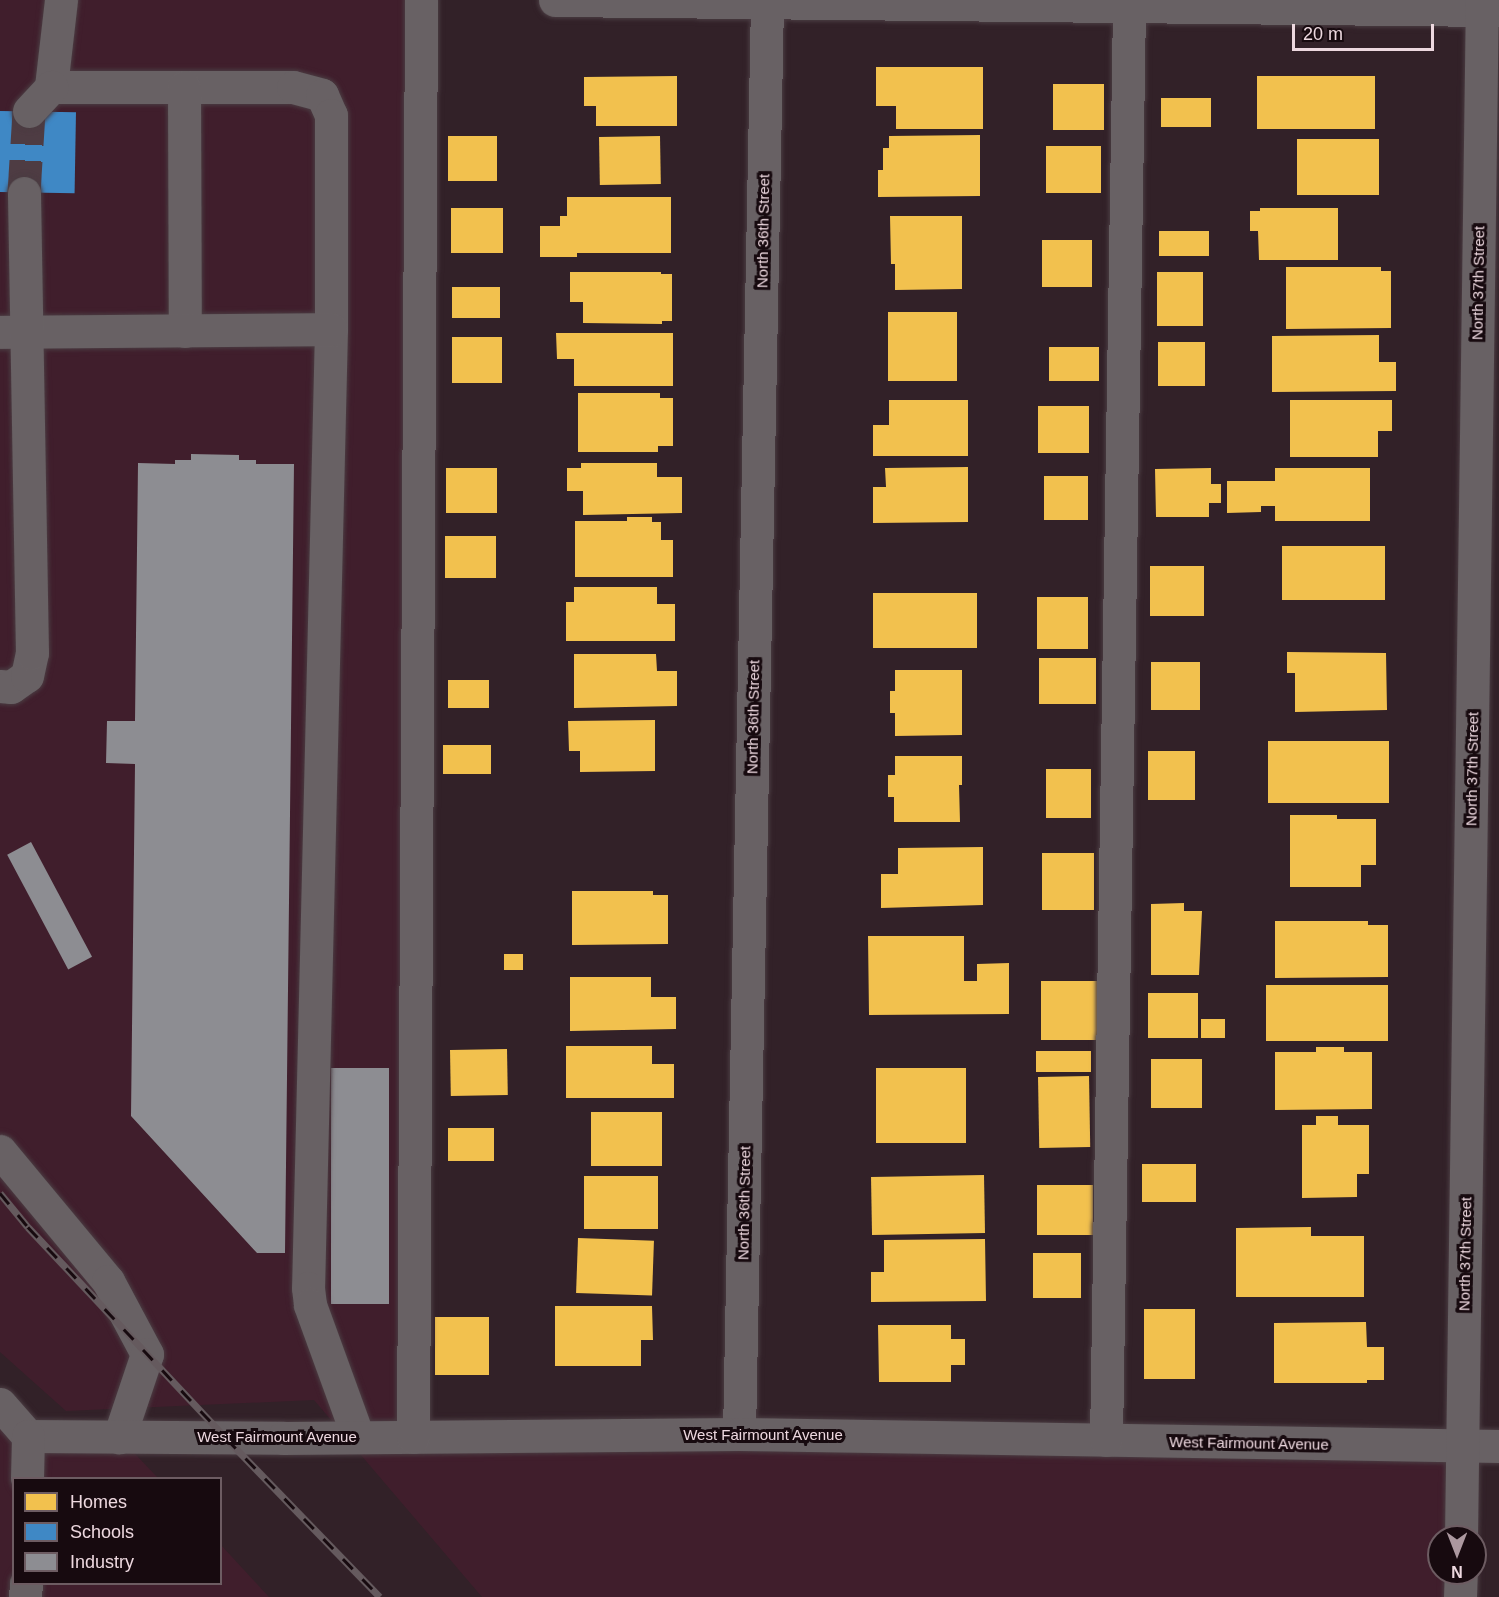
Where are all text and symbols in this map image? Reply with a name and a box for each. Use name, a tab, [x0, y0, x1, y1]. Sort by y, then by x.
scale bar	[1295, 12, 1438, 50]
text: 20 m	[1303, 24, 1343, 44]
street label: North 36th Street	[753, 174, 773, 288]
street label: North 37th Street	[1468, 226, 1488, 340]
street label: North 36th Street	[743, 660, 763, 774]
street label: North 37th Street	[1462, 712, 1482, 826]
street label: North 36th Street	[734, 1146, 754, 1260]
street label: North 37th Street	[1455, 1197, 1475, 1311]
street label: West Fairmount Avenue	[683, 1426, 843, 1444]
street label: West Fairmount Avenue	[197, 1428, 357, 1446]
street label: West Fairmount Avenue	[1169, 1433, 1329, 1453]
legend	[12, 1477, 222, 1585]
text: Homes	[70, 1492, 127, 1512]
text: Schools	[70, 1522, 134, 1542]
north arrow	[1427, 1525, 1487, 1585]
text: Industry	[70, 1552, 134, 1572]
text: N	[1451, 1563, 1463, 1580]

